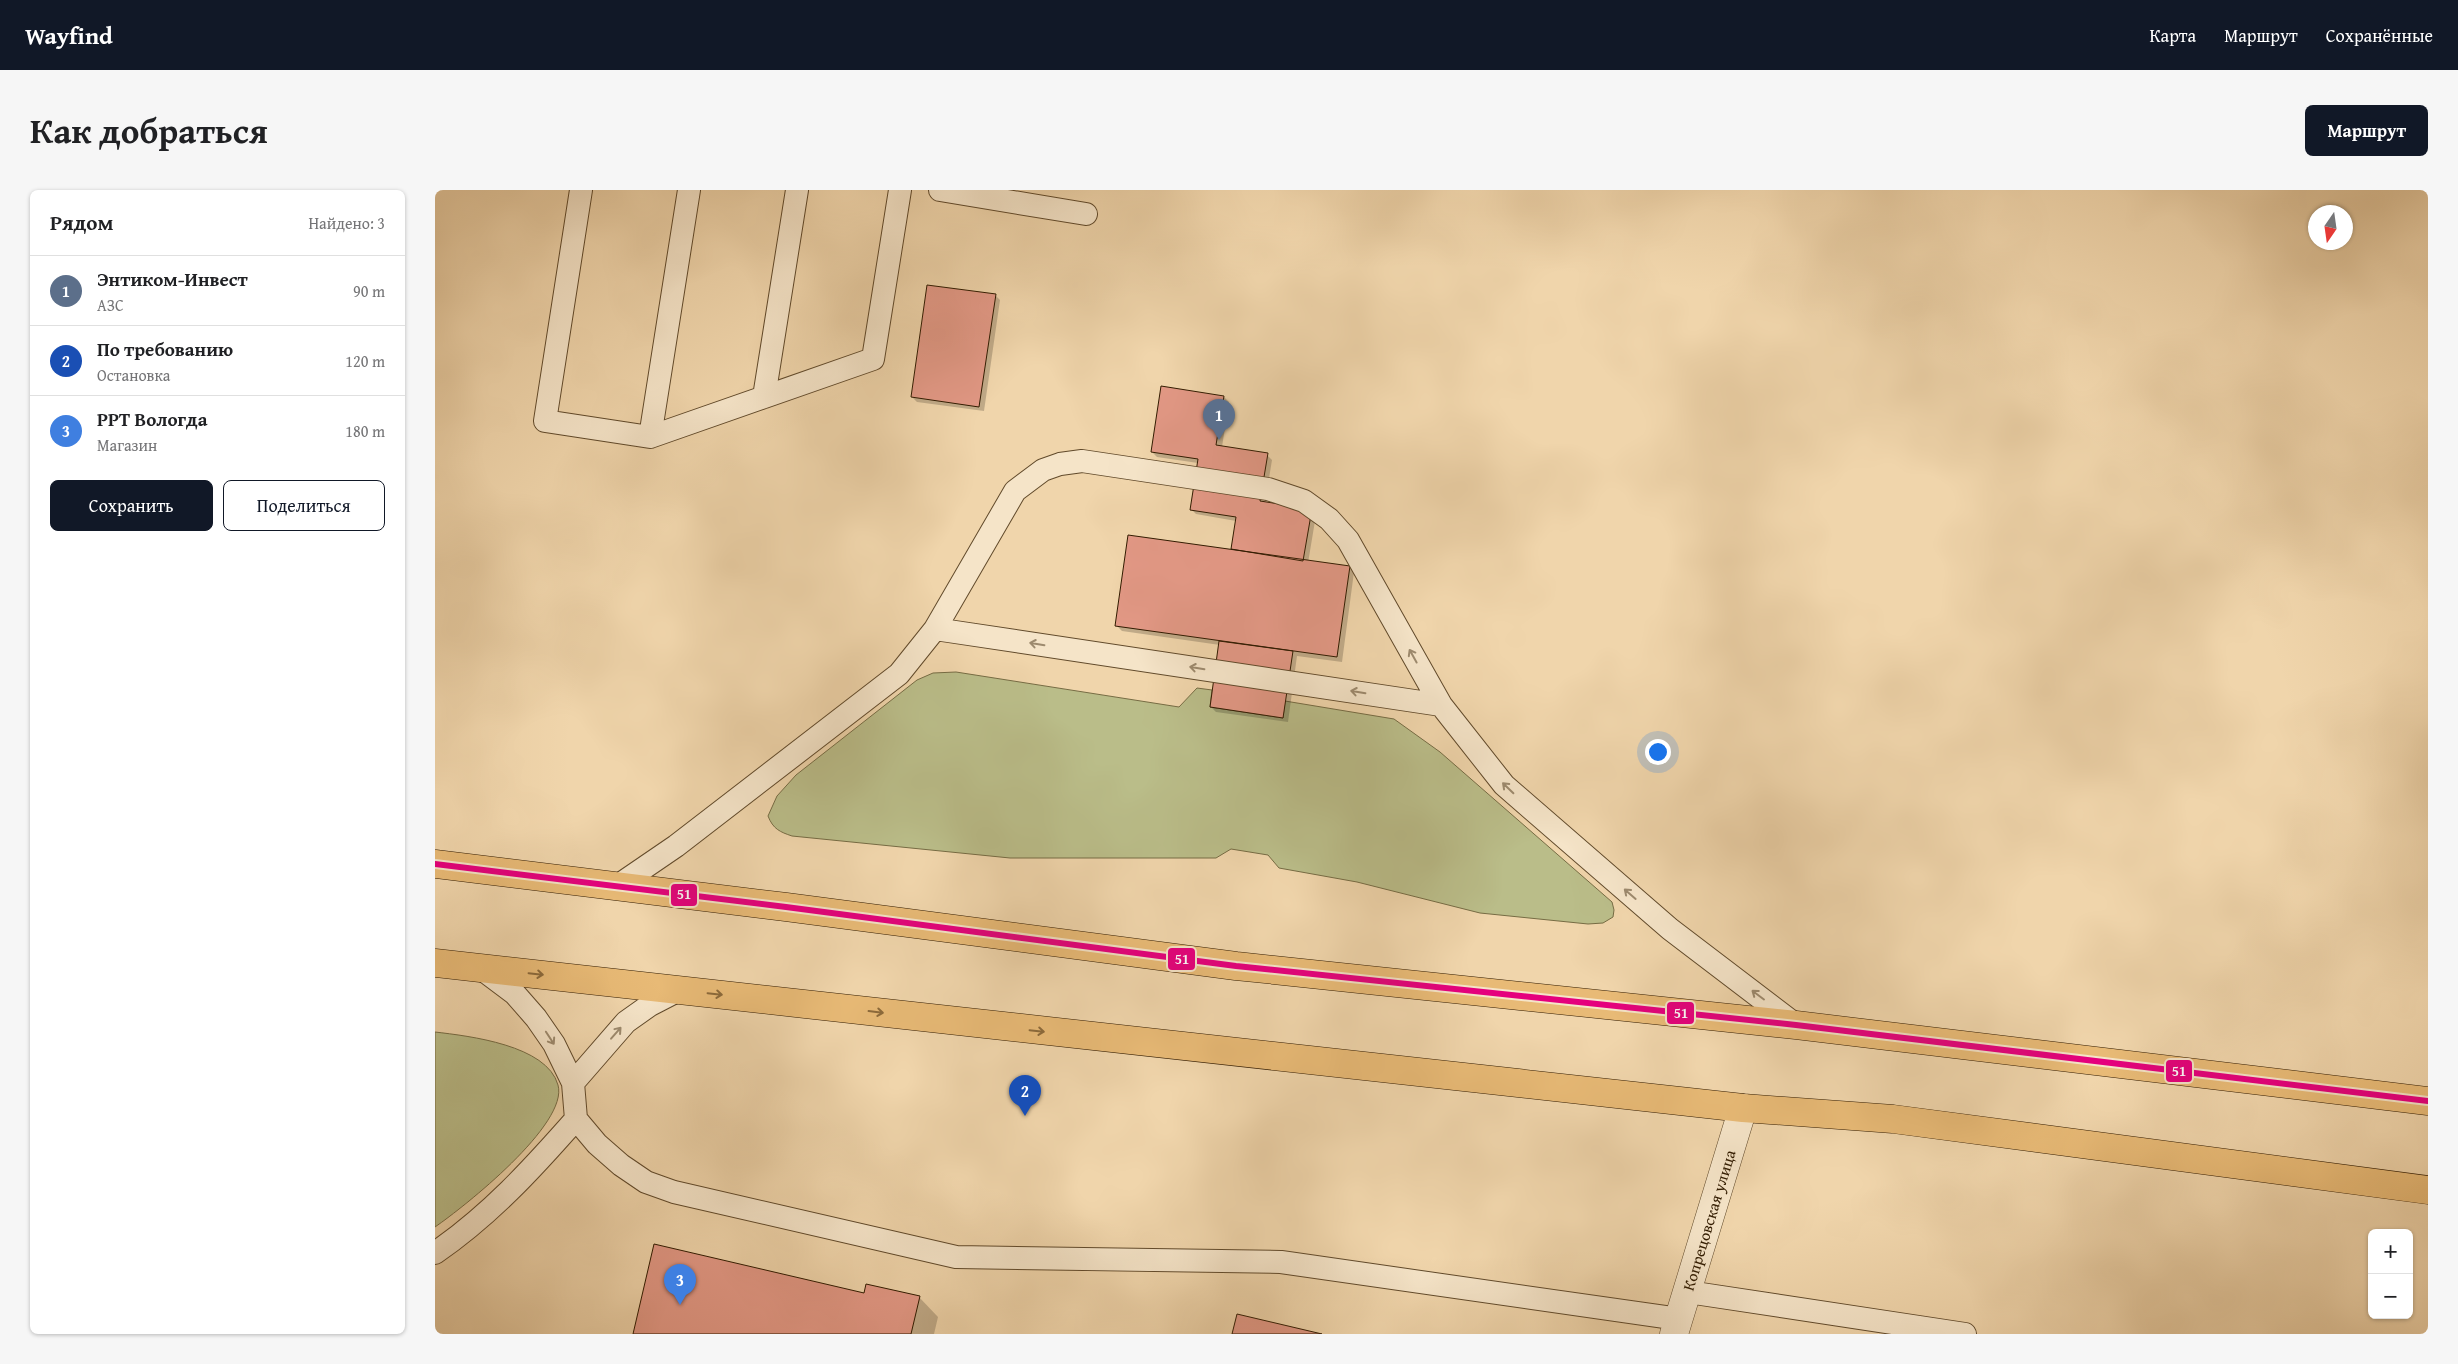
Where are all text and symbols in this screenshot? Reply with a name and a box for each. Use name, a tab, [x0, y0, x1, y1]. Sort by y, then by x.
text: Wayfind	[25, 18, 113, 53]
text: Карта	[2150, 22, 2196, 49]
text: Маршрут	[2224, 22, 2298, 49]
text: Сохранённые	[2326, 22, 2433, 49]
text: Как добраться	[30, 105, 268, 156]
button: Маршрут	[2305, 105, 2428, 156]
north arrow	[2308, 205, 2353, 250]
text: Рядом	[50, 207, 113, 238]
text: Найдено: 3	[308, 211, 385, 235]
text: Энтиком-Инвест	[97, 265, 248, 293]
text: 1	[62, 279, 70, 303]
text: 90 m	[353, 279, 385, 303]
text: АЗС	[97, 293, 124, 317]
text: По требованию	[97, 335, 233, 363]
text: 2	[62, 349, 70, 373]
text: 120 m	[345, 349, 385, 373]
text: Остановка	[97, 363, 170, 387]
pin: 1	[1203, 399, 1235, 440]
text: РРТ Вологда	[97, 405, 208, 433]
text: 3	[62, 419, 70, 443]
text: 180 m	[345, 419, 385, 443]
text: Магазин	[97, 433, 157, 457]
button: Сохранить	[50, 480, 213, 531]
button: Поделиться	[223, 480, 385, 531]
one-way arrow	[1029, 639, 1045, 649]
one-way arrow	[1408, 650, 1418, 664]
one-way arrow	[1190, 663, 1206, 673]
one-way arrow	[1350, 687, 1366, 697]
your location	[1645, 739, 1671, 765]
one-way arrow	[1501, 782, 1514, 794]
line badge: 51	[670, 883, 698, 907]
text: 51	[677, 884, 691, 904]
one-way arrow	[1624, 889, 1637, 900]
line badge: 51	[1167, 947, 1196, 971]
text: 51	[1175, 949, 1189, 969]
one-way arrow	[527, 969, 543, 979]
one-way arrow	[706, 989, 722, 999]
one-way arrow	[1751, 990, 1764, 1001]
line badge: 51	[1666, 1001, 1695, 1025]
text: 51	[1674, 1003, 1688, 1023]
one-way arrow	[868, 1007, 884, 1017]
one-way arrow	[1029, 1026, 1045, 1036]
one-way arrow	[610, 1027, 621, 1040]
one-way arrow	[545, 1031, 555, 1045]
line badge: 51	[2165, 1059, 2193, 1083]
text: 51	[2172, 1061, 2186, 1081]
pin: 2	[1009, 1075, 1041, 1116]
street label: Копрецовская улица	[1676, 1146, 1742, 1294]
map controls	[2368, 1229, 2413, 1319]
button: +	[2368, 1229, 2413, 1274]
pin: 3	[664, 1264, 696, 1305]
button: −	[2368, 1274, 2413, 1319]

